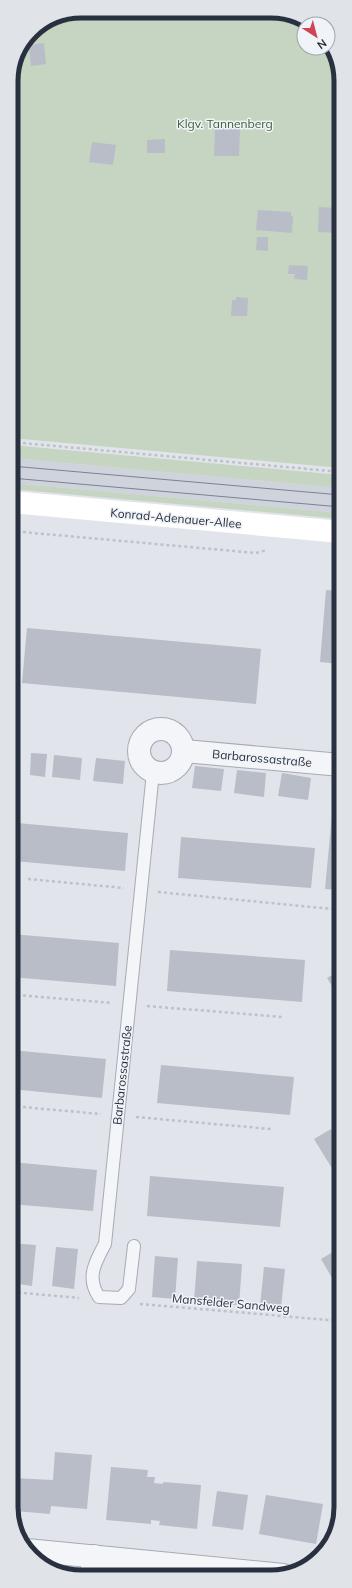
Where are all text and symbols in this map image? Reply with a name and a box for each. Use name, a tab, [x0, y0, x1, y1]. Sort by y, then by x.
north arrow	[296, 16, 336, 56]
text: N	[314, 36, 329, 52]
park label: Klgv. Tannenberg	[177, 116, 273, 131]
street label: Konrad-Adenauer-Allee	[110, 505, 242, 531]
street label: Barbarossastraße	[211, 746, 313, 770]
street label: Barbarossastraße	[109, 1024, 135, 1126]
street label: Mansfelder Sandweg	[172, 1290, 290, 1316]

